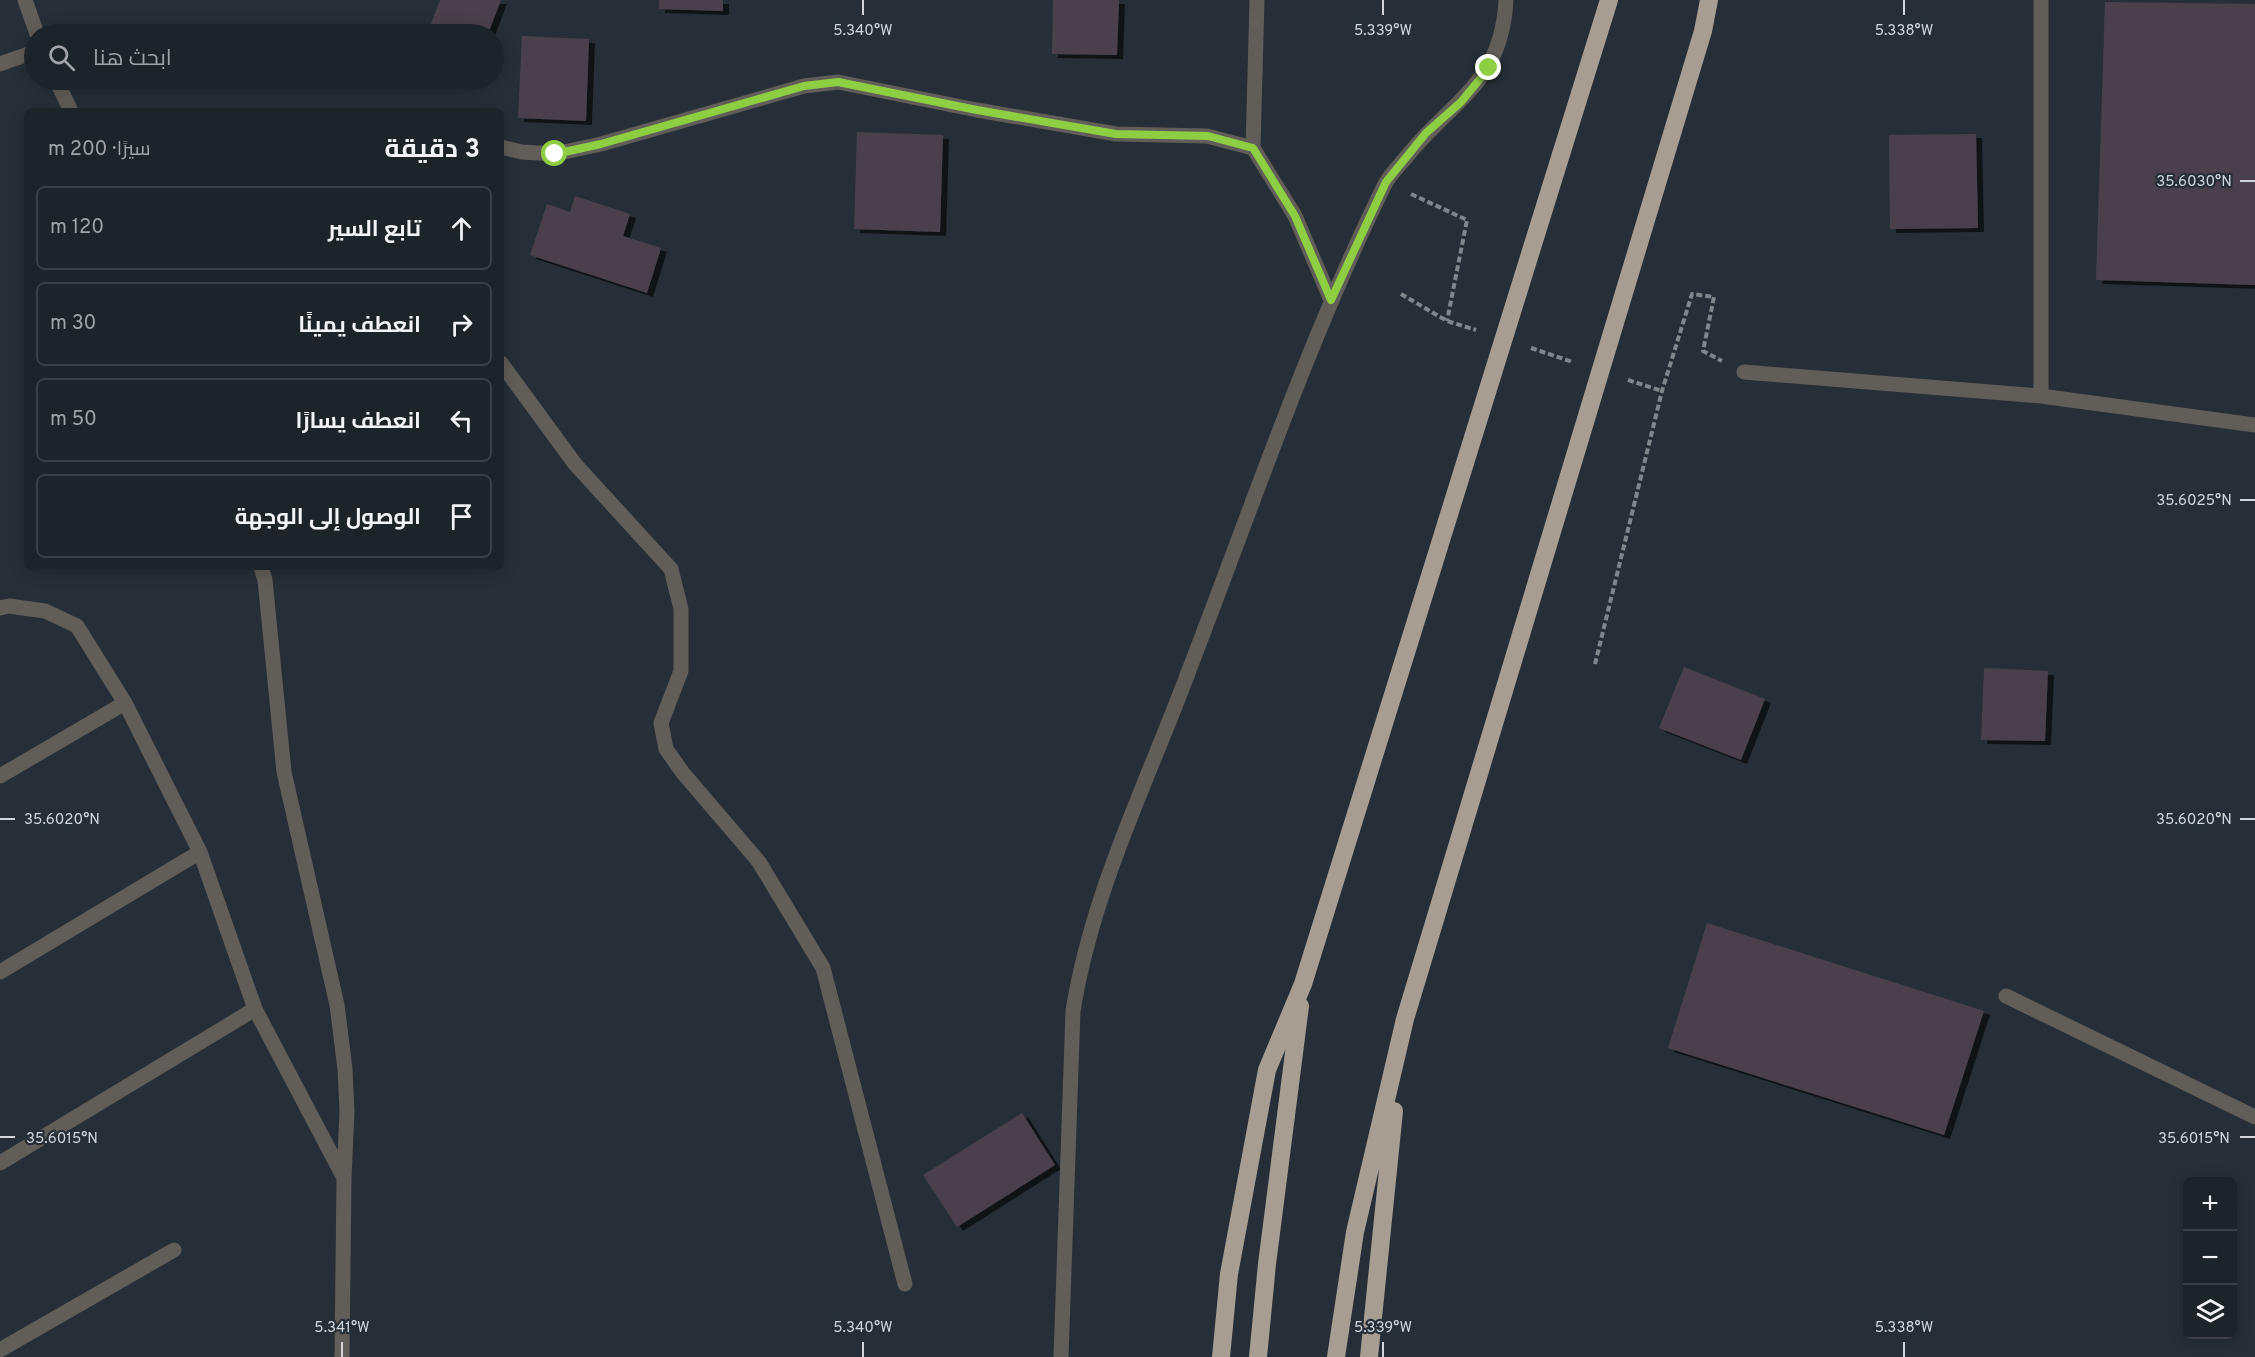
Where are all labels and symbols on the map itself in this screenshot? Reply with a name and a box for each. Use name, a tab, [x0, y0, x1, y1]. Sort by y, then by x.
text: 5.340°W	[833, 22, 893, 41]
text: 5.339°W	[1354, 22, 1412, 41]
text: 5.338°W	[1875, 22, 1933, 41]
route end	[1475, 54, 1501, 80]
route start	[541, 140, 567, 166]
text: 35.6030°N	[2156, 173, 2232, 192]
text: 35.6025°N	[2156, 492, 2232, 511]
text: 35.6020°N	[24, 811, 100, 830]
text: 35.6020°N	[2156, 811, 2232, 830]
text: 35.6015°N	[26, 1130, 98, 1149]
text: 35.6015°N	[2158, 1130, 2230, 1149]
text: 5.341°W	[314, 1319, 370, 1338]
text: 5.340°W	[833, 1319, 893, 1338]
text: 5.339°W	[1354, 1319, 1412, 1338]
text: 5.338°W	[1875, 1319, 1933, 1338]

